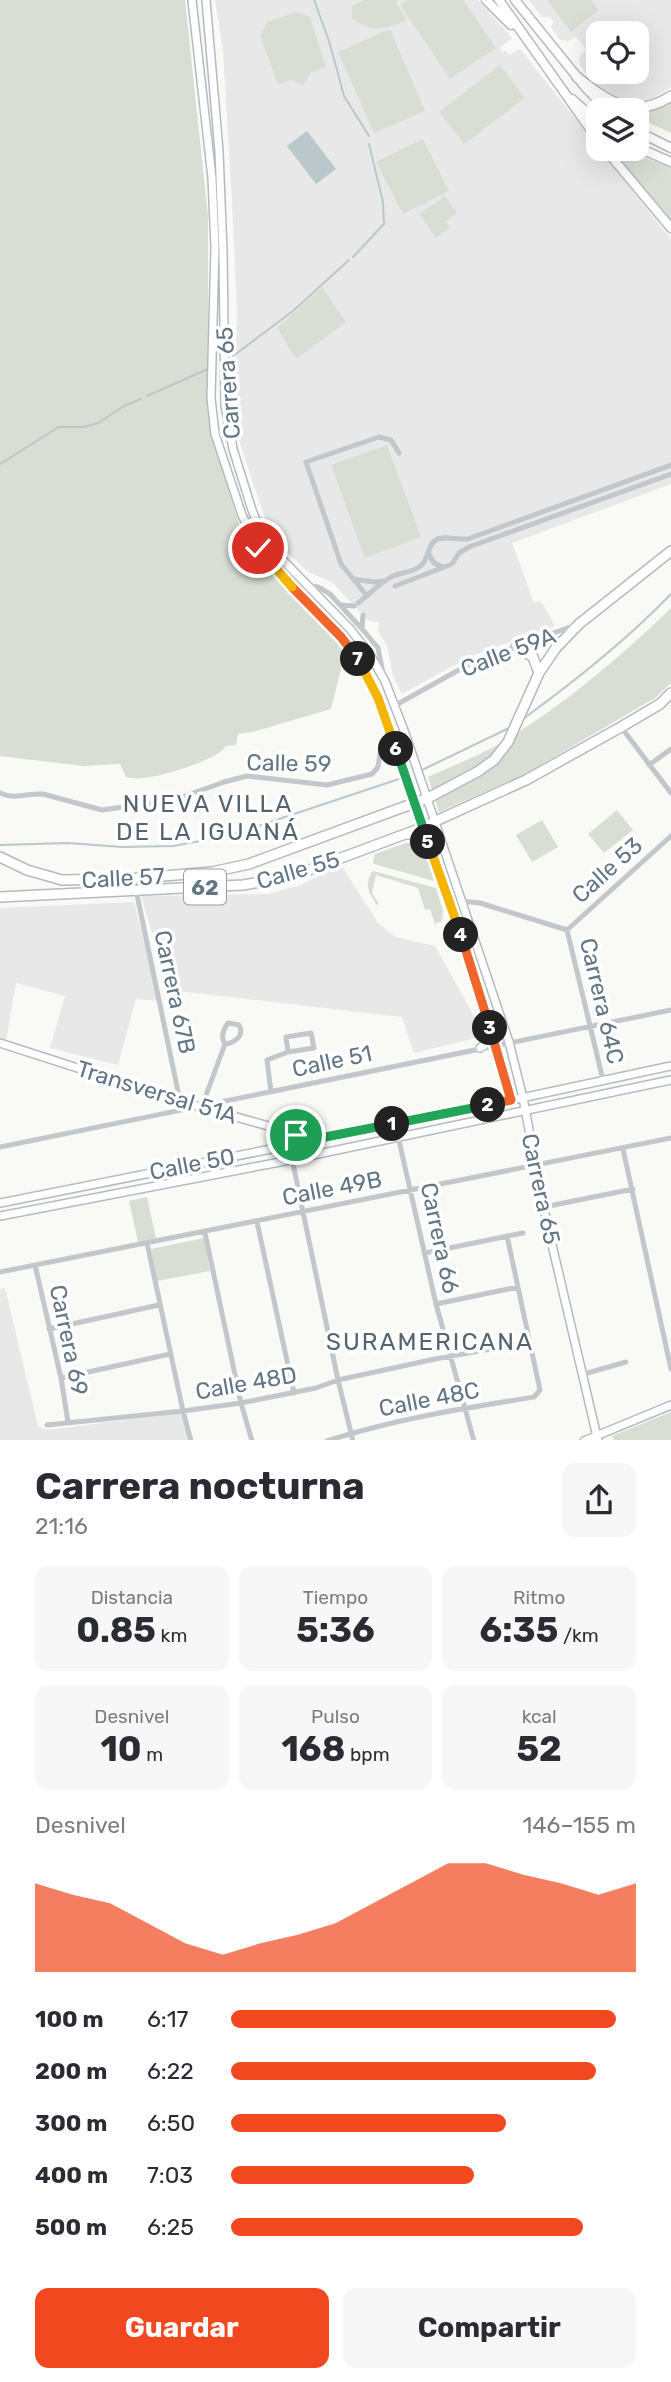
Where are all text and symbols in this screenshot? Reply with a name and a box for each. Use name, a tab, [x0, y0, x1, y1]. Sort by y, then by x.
map controls	[586, 21, 649, 161]
button: locate	[586, 21, 649, 84]
button: layers	[586, 98, 649, 161]
street label: Carrera 65	[210, 326, 246, 440]
pin	[228, 518, 288, 578]
icon: check	[239, 529, 277, 567]
street label: Calle 59A	[457, 621, 559, 683]
pin: 7	[340, 642, 376, 676]
text: 7	[352, 647, 363, 670]
pin: 6	[378, 732, 414, 766]
text: 6	[389, 737, 402, 760]
street label: Calle 59	[246, 748, 332, 778]
district label: NUEVA VILLA DE LA IGUANÁ	[116, 790, 300, 846]
pin: 5	[410, 824, 446, 860]
text: 5	[421, 830, 434, 853]
street label: Calle 53	[566, 831, 648, 909]
street label: Calle 55	[253, 845, 343, 895]
street label: Calle 57	[81, 862, 165, 894]
road number: 62	[184, 870, 226, 904]
pin: 4	[444, 918, 478, 953]
text: 4	[454, 923, 467, 946]
street label: Carrera 67B	[148, 928, 202, 1056]
street label: Carrera 64C	[574, 935, 630, 1067]
pin: 3	[472, 1010, 508, 1046]
text: 3	[483, 1016, 496, 1039]
street label: Calle 51	[290, 1039, 374, 1083]
street label: Transversal 51A	[73, 1054, 241, 1130]
pin: 2	[470, 1088, 505, 1122]
text: 2	[481, 1093, 494, 1116]
pin	[266, 1105, 326, 1165]
pin: 1	[374, 1106, 410, 1142]
text: 1	[387, 1112, 396, 1135]
icon: arrive	[277, 1116, 315, 1154]
street label: Carrera 65	[516, 1131, 566, 1247]
street label: Calle 50	[147, 1142, 237, 1186]
street label: Calle 49B	[280, 1165, 384, 1211]
street label: Carrera 66	[415, 1180, 465, 1296]
street label: Carrera 69	[44, 1282, 94, 1398]
district label: SURAMERICANA	[326, 1328, 534, 1356]
street label: Calle 48D	[193, 1360, 299, 1406]
street label: Calle 48C	[376, 1376, 482, 1422]
text: Carrera nocturna	[35, 1463, 365, 1509]
button: share	[562, 1463, 636, 1537]
text: 21:16	[35, 1512, 88, 1540]
text: Distancia	[91, 1586, 173, 1609]
text: Tiempo	[303, 1586, 368, 1609]
text: Ritmo	[513, 1586, 565, 1609]
text: 0.85	[76, 1609, 156, 1651]
text: 5:36	[296, 1609, 375, 1651]
text: 6:35	[480, 1609, 558, 1651]
text: km	[156, 1624, 187, 1647]
text: /km	[558, 1624, 599, 1647]
text: Desnivel	[94, 1705, 169, 1728]
text: Pulso	[311, 1705, 360, 1728]
text: kcal	[522, 1705, 557, 1728]
text: 10	[100, 1728, 142, 1770]
text: 168	[281, 1728, 345, 1770]
text: 52	[516, 1728, 562, 1770]
text: m	[142, 1743, 163, 1766]
text: bpm	[345, 1743, 390, 1766]
text: Desnivel	[35, 1811, 126, 1839]
text: 146–155 m	[522, 1811, 636, 1839]
text: 100 m	[35, 2005, 104, 2033]
text: 6:17	[147, 2005, 188, 2033]
text: 200 m	[35, 2057, 107, 2085]
text: 6:22	[147, 2057, 194, 2085]
text: 300 m	[35, 2109, 107, 2137]
text: 6:50	[147, 2109, 195, 2137]
text: 400 m	[35, 2161, 108, 2189]
text: 7:03	[147, 2161, 193, 2189]
text: 500 m	[35, 2213, 107, 2241]
text: 6:25	[147, 2213, 194, 2241]
button: Guardar	[35, 2288, 329, 2368]
button: Compartir	[343, 2288, 636, 2368]

